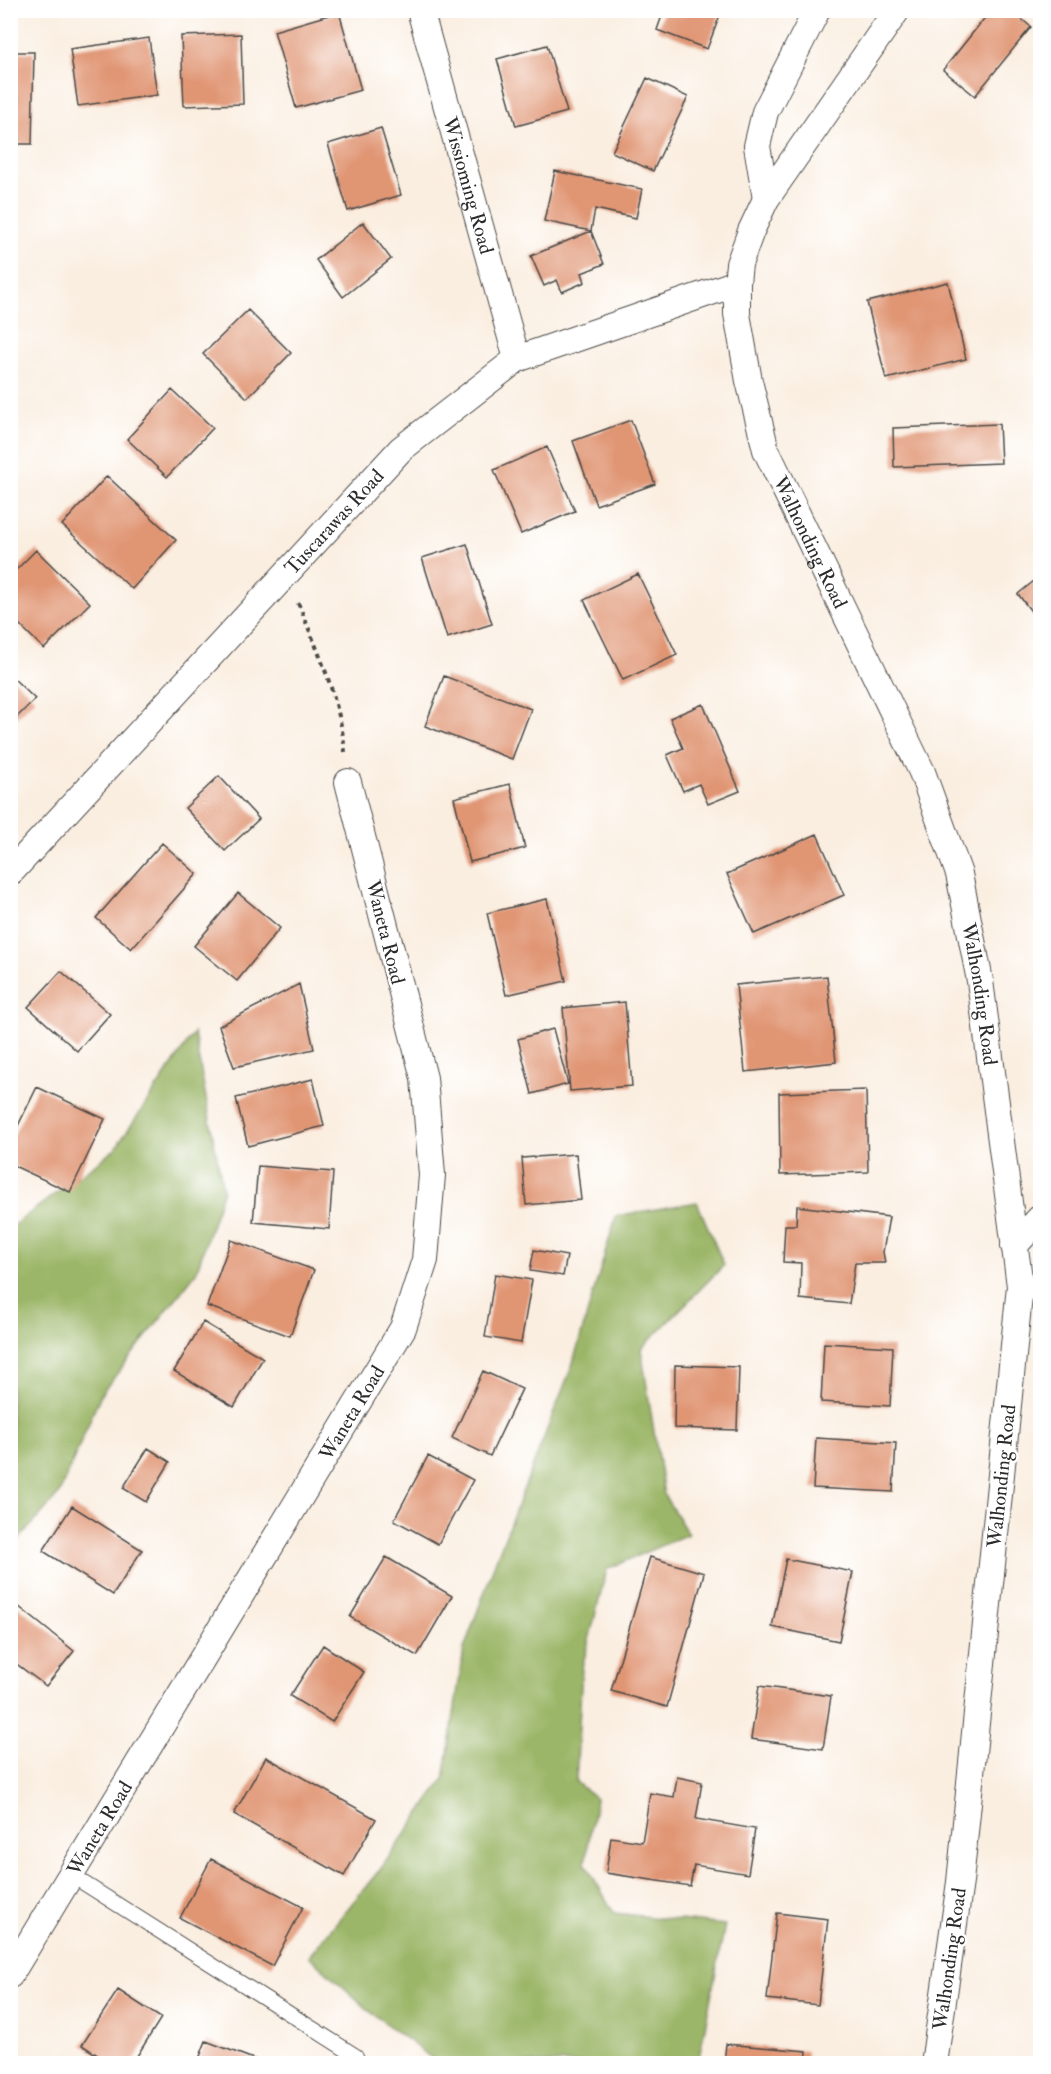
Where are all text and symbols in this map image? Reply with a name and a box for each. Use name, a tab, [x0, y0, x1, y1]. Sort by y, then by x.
street label: Wissioming Road	[437, 113, 499, 257]
street label: Tuscarawas Road	[279, 464, 390, 580]
street label: Walhonding Road	[767, 471, 853, 613]
street label: Waneta Road	[360, 877, 411, 987]
street label: Walhonding Road	[956, 920, 1003, 1067]
street label: Waneta Road	[313, 1361, 390, 1466]
street label: Walhonding Road	[981, 1403, 1021, 1550]
street label: Waneta Road	[61, 1776, 138, 1881]
street label: Walhonding Road	[927, 1886, 972, 2033]

